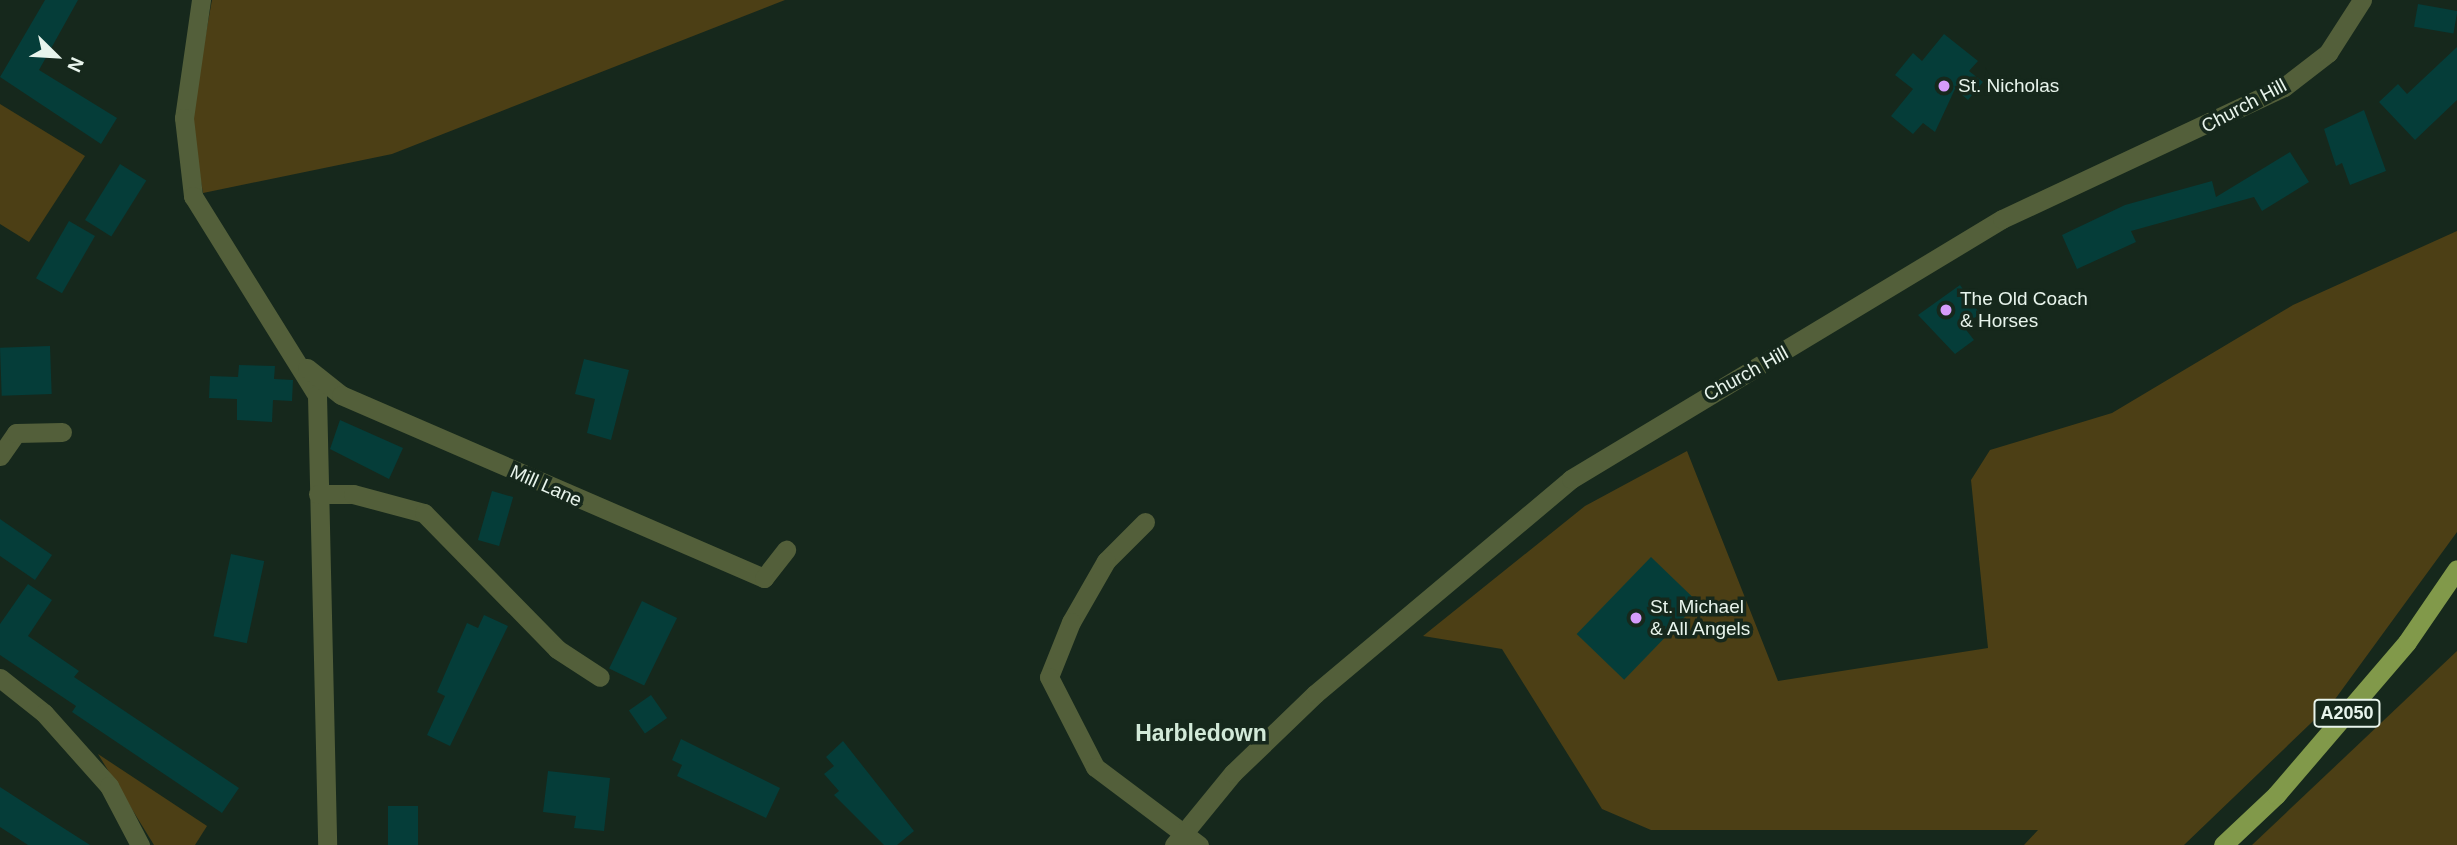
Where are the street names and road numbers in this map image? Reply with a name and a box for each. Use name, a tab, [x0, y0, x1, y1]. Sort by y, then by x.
street label: Church Hill	[2198, 74, 2290, 138]
street label: Church Hill	[1700, 342, 1792, 406]
street label: Mill Lane	[507, 460, 585, 512]
road number: A2050	[2312, 698, 2382, 728]

